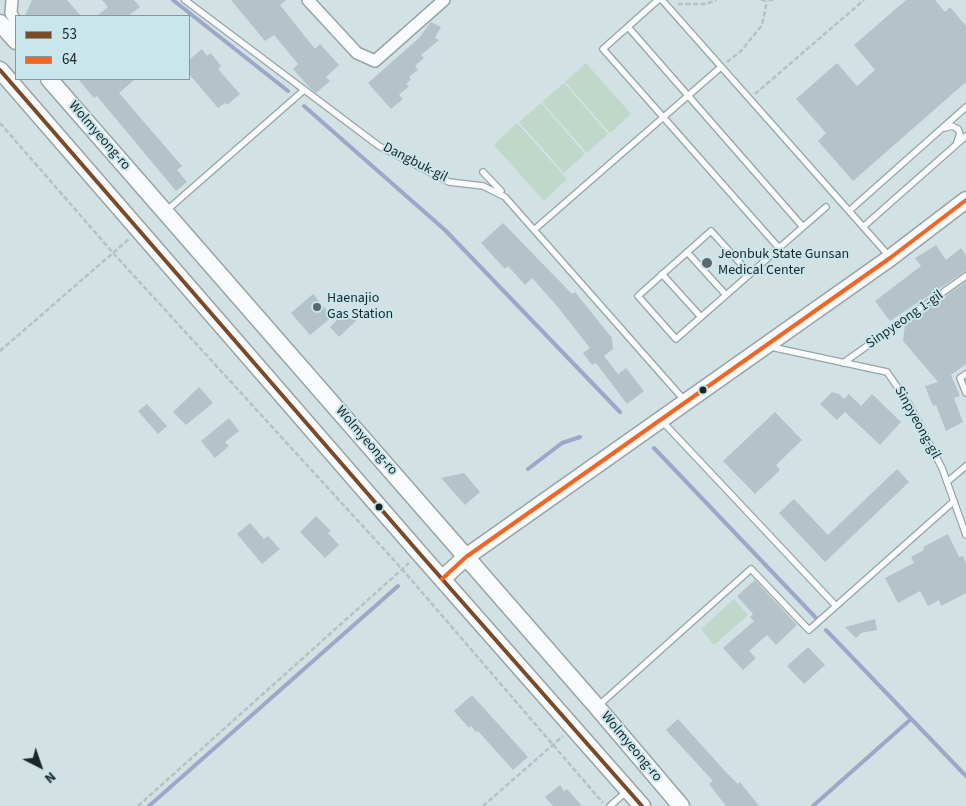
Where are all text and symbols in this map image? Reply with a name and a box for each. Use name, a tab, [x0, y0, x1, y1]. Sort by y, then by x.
legend	[15, 15, 190, 80]
text: 53	[62, 24, 77, 45]
text: 64	[62, 49, 77, 70]
street label: Wolmyeong-ro	[64, 98, 134, 174]
street label: Dangbuk-gil	[380, 140, 450, 186]
place label: Jeonbuk State Gunsan Medical Center	[718, 247, 849, 280]
marker: Jeonbuk State Gunsan Medical Center	[700, 256, 714, 270]
street label: Sinpyeong 1-gil	[863, 287, 947, 353]
place label: Haenajio Gas Station	[327, 291, 393, 324]
marker: Haenajio Gas Station	[311, 301, 323, 313]
street label: Sinpyeong-gil	[890, 384, 944, 462]
unlabelled marker	[698, 385, 708, 395]
street label: Wolmyeong-ro	[331, 403, 401, 479]
unlabelled marker	[374, 502, 384, 512]
street label: Wolmyeong-ro	[597, 709, 665, 785]
north arrow	[15, 741, 65, 791]
text: N	[40, 767, 60, 788]

